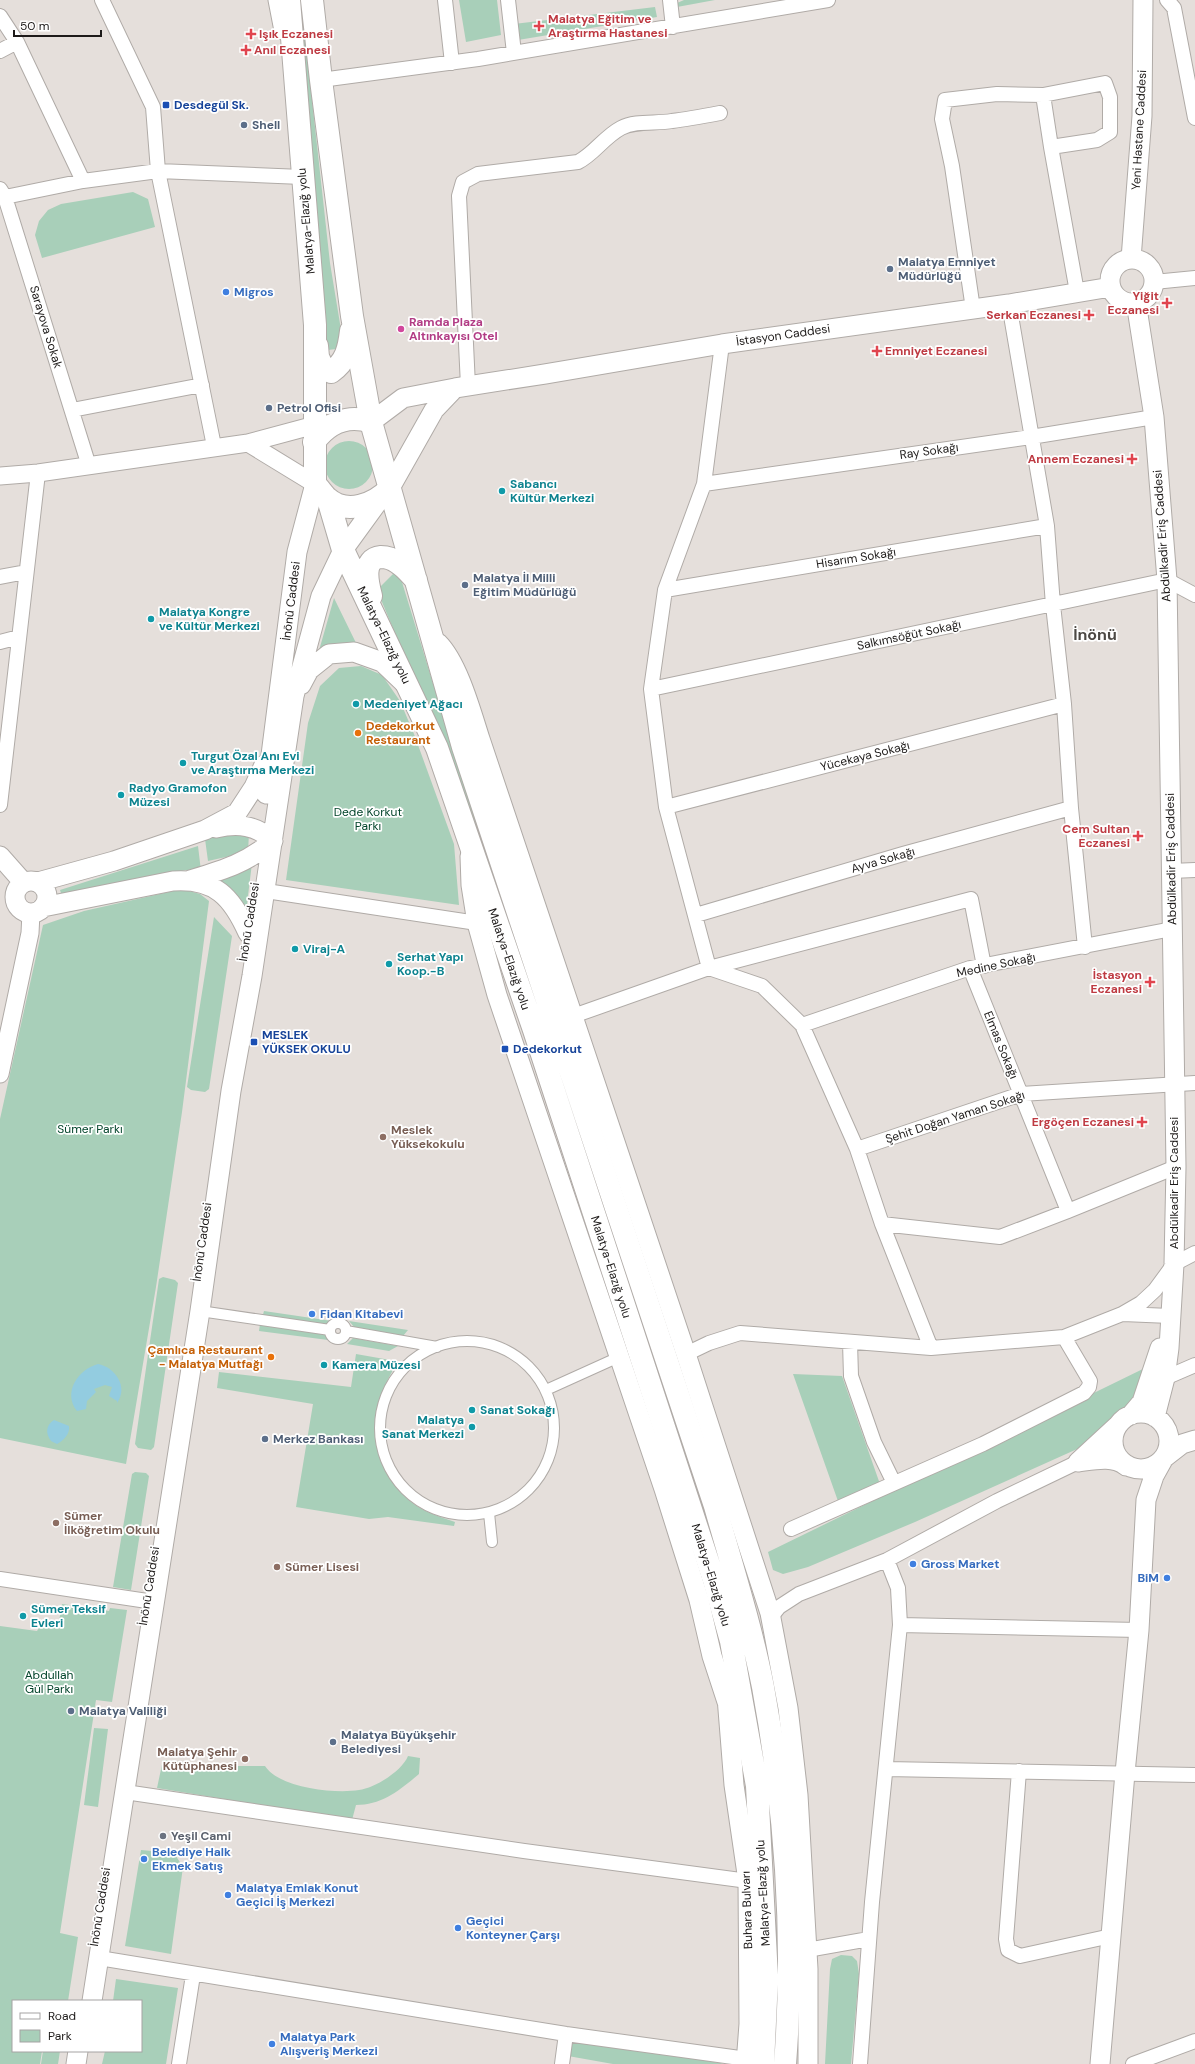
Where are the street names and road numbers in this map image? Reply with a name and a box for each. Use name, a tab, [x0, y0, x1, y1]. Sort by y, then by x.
street label: Yeni Hastane Caddesi	[1128, 69, 1150, 190]
street label: Malatya-Elazığ yolu	[293, 167, 319, 275]
street label: Sarayova Sokak	[26, 284, 66, 370]
street label: İstasyon Caddesi	[735, 320, 831, 350]
street label: Ray Sokağı	[899, 439, 959, 463]
street label: Abdülkadir Eriş Caddesi	[1149, 469, 1175, 603]
street label: Hisarım Sokağı	[815, 544, 897, 572]
street label: İnönü Caddesi	[278, 560, 304, 642]
street label: Malatya-Elazığ yolu	[353, 584, 415, 686]
street label: Salkımsöğüt Sokağı	[856, 616, 962, 654]
street label: Yücekaya Sokağı	[819, 737, 911, 775]
street label: Abdülkadir Eriş Caddesi	[1162, 793, 1180, 925]
street label: Ayva Sokağı	[849, 843, 917, 877]
street label: İnönü Caddesi	[235, 881, 263, 963]
street label: Malatya-Elazığ yolu	[484, 906, 534, 1012]
street label: Medine Sokağı	[955, 949, 1037, 981]
street label: Elmas Sokağı	[980, 1009, 1022, 1081]
street label: Şehit Doğan Yaman Sokağı	[883, 1087, 1027, 1147]
street label: Abdülkadir Eriş Caddesi	[1166, 1117, 1182, 1249]
street label: İnönü Caddesi	[189, 1201, 215, 1283]
street label: Malatya-Elazığ yolu	[587, 1214, 635, 1320]
street label: Malatya-Elazığ yolu	[688, 1522, 734, 1628]
street label: İnönü Caddesi	[135, 1545, 163, 1627]
street label: Malatya-Elazığ yolu	[752, 1839, 774, 1947]
street label: İnönü Caddesi	[86, 1866, 114, 1948]
street label: Buhara Bulvarı	[738, 1871, 756, 1949]

